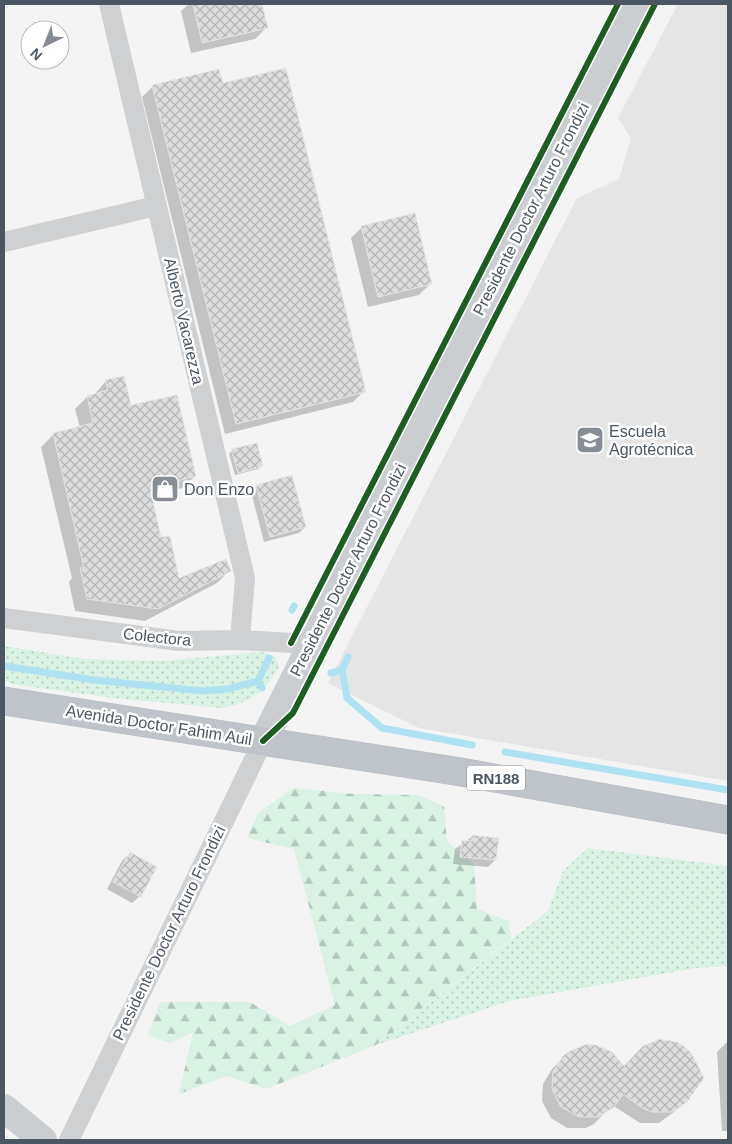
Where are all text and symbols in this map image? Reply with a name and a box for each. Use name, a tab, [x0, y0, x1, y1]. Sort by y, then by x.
north arrow	[20, 20, 70, 70]
text: N	[27, 45, 45, 64]
street label: Presidente Doctor Arturo Frondizi	[470, 100, 592, 318]
street label: Alberto Vacarezza	[161, 256, 207, 386]
place label: Escuela Agrotécnica	[609, 423, 694, 458]
school or university icon: Escuela Agrotécnica	[575, 425, 605, 455]
street label: Presidente Doctor Arturo Frondizi	[287, 461, 409, 679]
shop icon: Don Enzo	[150, 474, 180, 504]
place label: Don Enzo	[184, 481, 254, 498]
street label: Colectora	[122, 625, 192, 649]
street label: Avenida Doctor Fahim Auil	[65, 702, 253, 748]
road number: RN188	[467, 766, 525, 790]
street label: Presidente Doctor Arturo Frondizi	[110, 823, 228, 1043]

